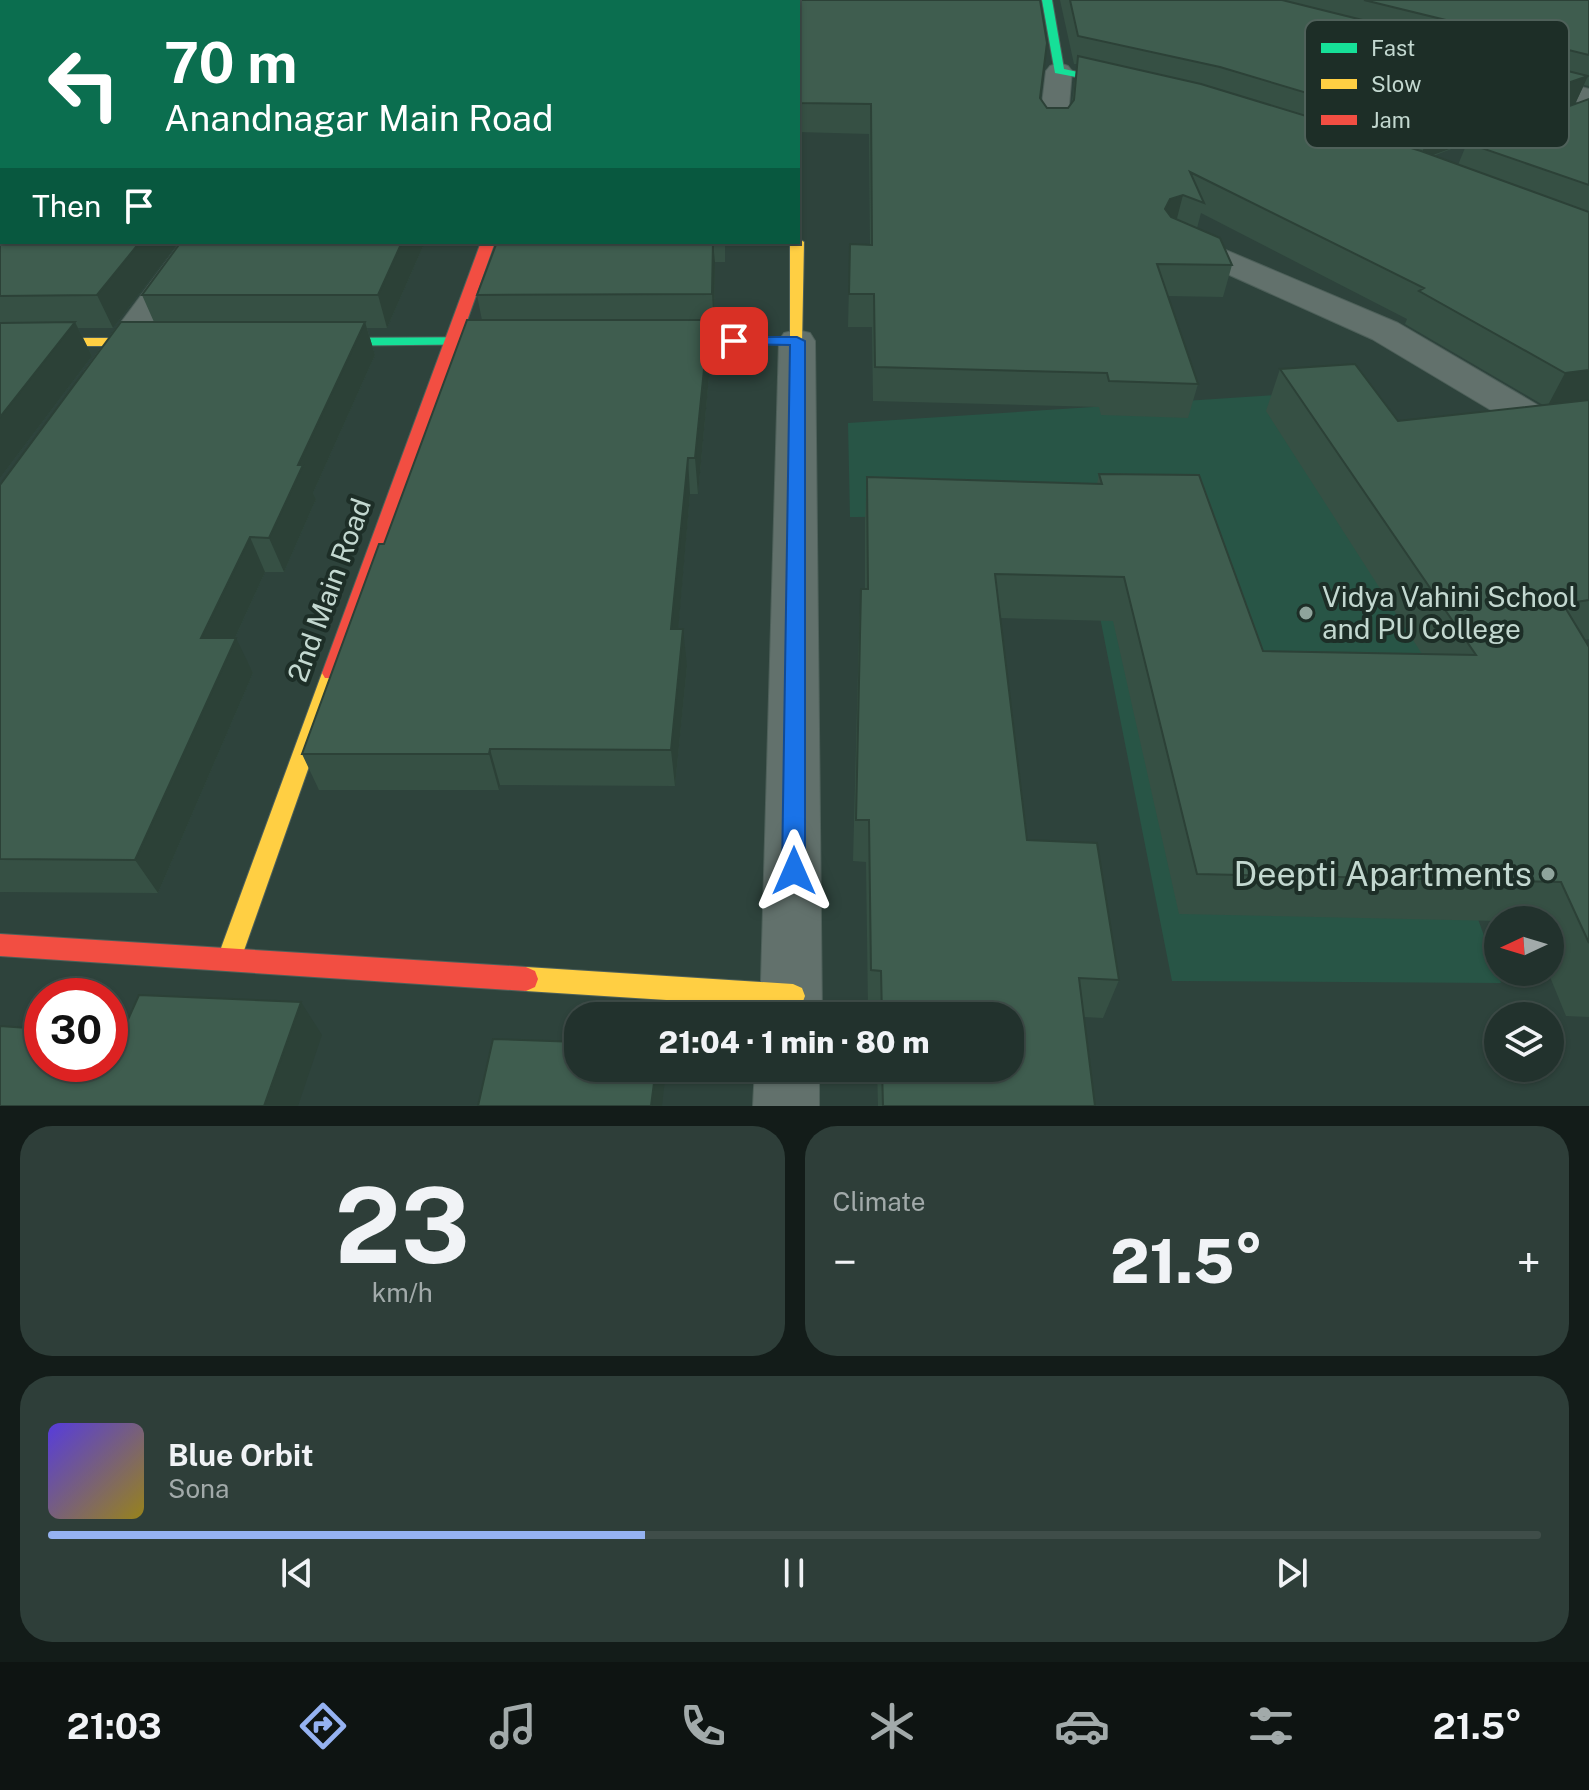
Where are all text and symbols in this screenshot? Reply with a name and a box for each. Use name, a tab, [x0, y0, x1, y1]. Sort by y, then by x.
legend	[1305, 20, 1569, 148]
text: 70 m	[164, 30, 297, 96]
icon: left	[32, 32, 136, 136]
text: Fast	[1371, 35, 1415, 61]
text: Slow	[1371, 71, 1421, 97]
text: Anandnagar Main Road	[164, 97, 553, 139]
text: Jam	[1371, 107, 1411, 133]
icon: arrive	[117, 184, 161, 228]
text: Then	[32, 188, 101, 224]
pin	[700, 307, 768, 375]
icon: arrive	[712, 319, 756, 363]
street label: 2nd Main Road	[280, 494, 377, 686]
place label: Vidya Vahini School and PU College	[1322, 580, 1577, 645]
marker: Vidya Vahini School and PU College	[1297, 604, 1315, 622]
position arrow	[752, 829, 836, 913]
place label: Deepti Apartments	[1234, 854, 1532, 894]
marker: Deepti Apartments	[1539, 865, 1557, 883]
north arrow	[1484, 906, 1564, 986]
map controls	[1484, 906, 1564, 1082]
speed limit sign: 30	[24, 978, 128, 1082]
button: layers	[1484, 1002, 1564, 1082]
text: 21:04 · 1 min · 80 m	[659, 1024, 929, 1060]
text: 23	[335, 1164, 470, 1286]
text: Climate	[833, 1186, 926, 1217]
text: 21.5°	[1110, 1226, 1263, 1297]
text: −	[833, 1236, 857, 1288]
text: +	[1517, 1236, 1541, 1288]
text: km/h	[372, 1277, 433, 1308]
text: Blue Orbit	[168, 1437, 314, 1473]
text: Sona	[168, 1473, 229, 1504]
icon: previous	[275, 1551, 319, 1595]
icon: pause	[772, 1551, 816, 1595]
icon: next	[1270, 1551, 1314, 1595]
icon: directions	[295, 1698, 351, 1754]
icon: music	[485, 1698, 541, 1754]
icon: phone	[675, 1698, 731, 1754]
icon: climate	[864, 1698, 920, 1754]
icon: car	[1054, 1698, 1110, 1754]
icon: filters	[1243, 1698, 1299, 1754]
text: 21:03	[67, 1705, 162, 1747]
text: 21.5°	[1433, 1705, 1522, 1747]

